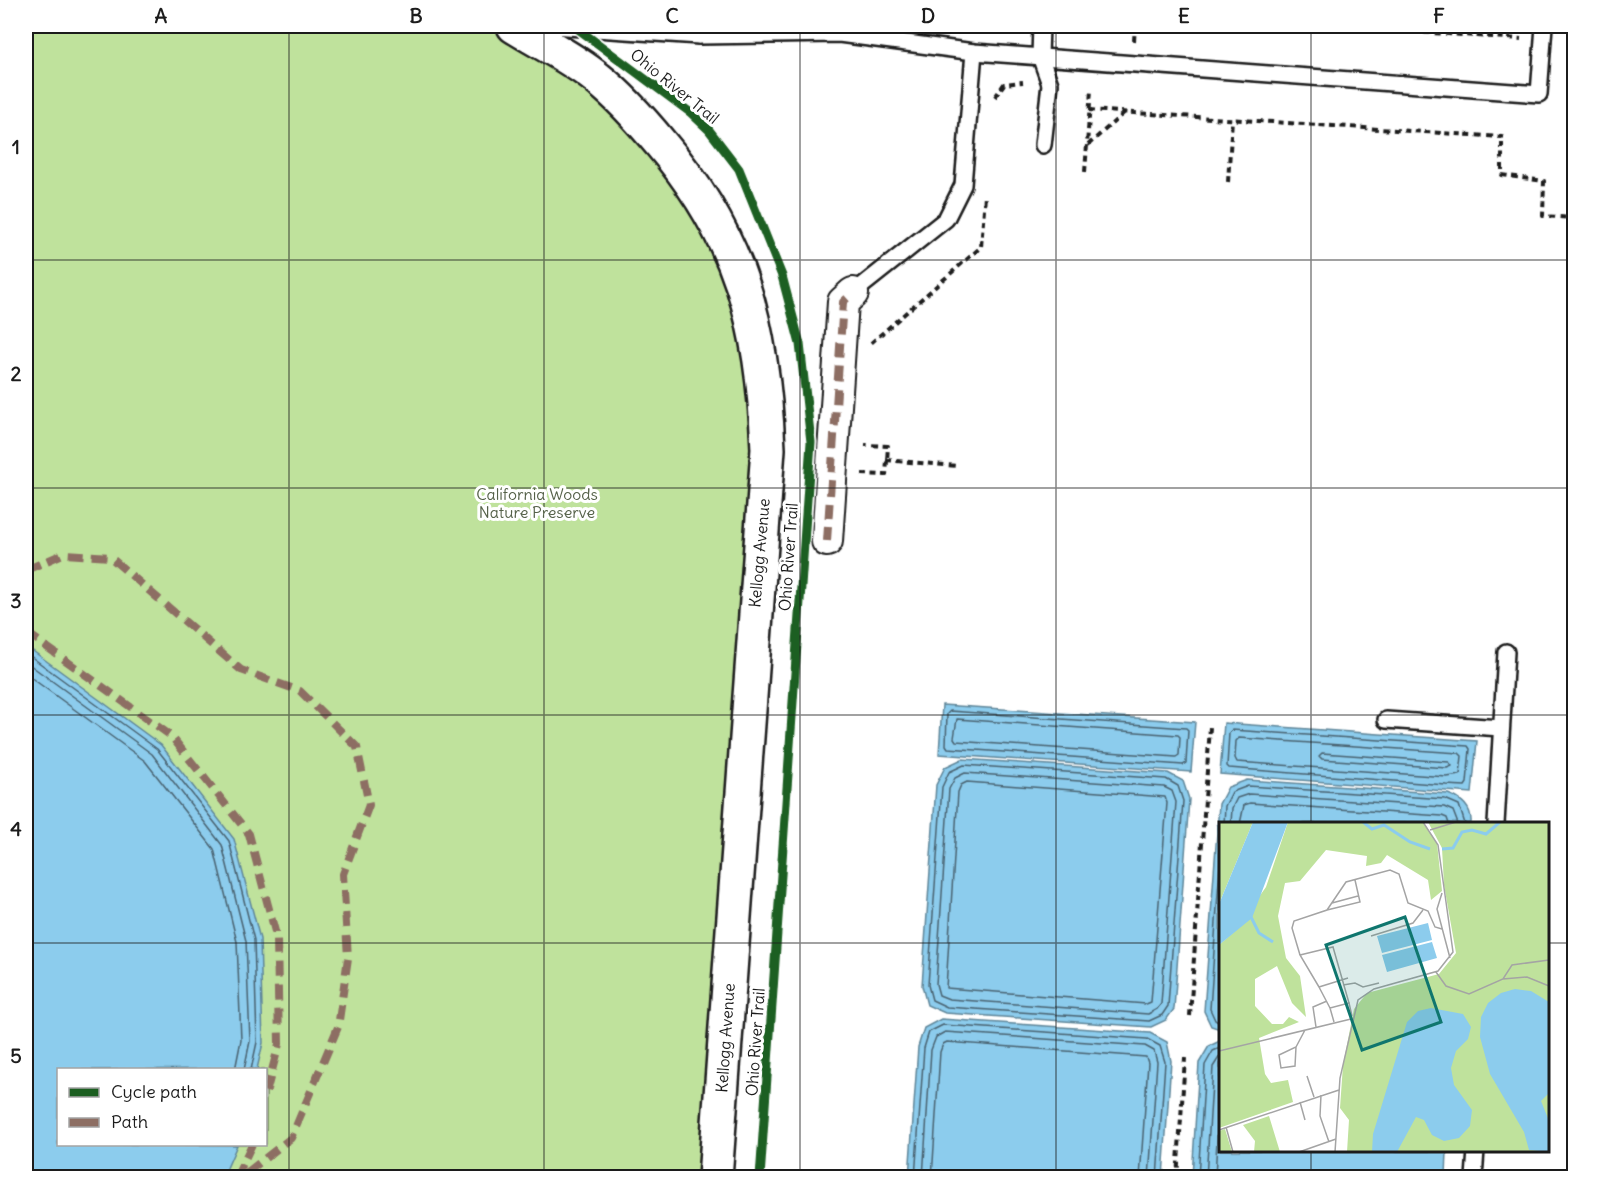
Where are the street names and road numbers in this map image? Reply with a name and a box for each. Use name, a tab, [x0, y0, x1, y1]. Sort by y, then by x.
street label: Ohio River Trail	[627, 44, 723, 128]
street label: Kellogg Avenue	[744, 498, 774, 608]
street label: Ohio River Trail	[774, 502, 802, 612]
street label: Kellogg Avenue	[711, 983, 739, 1093]
street label: Ohio River Trail	[741, 987, 769, 1097]

